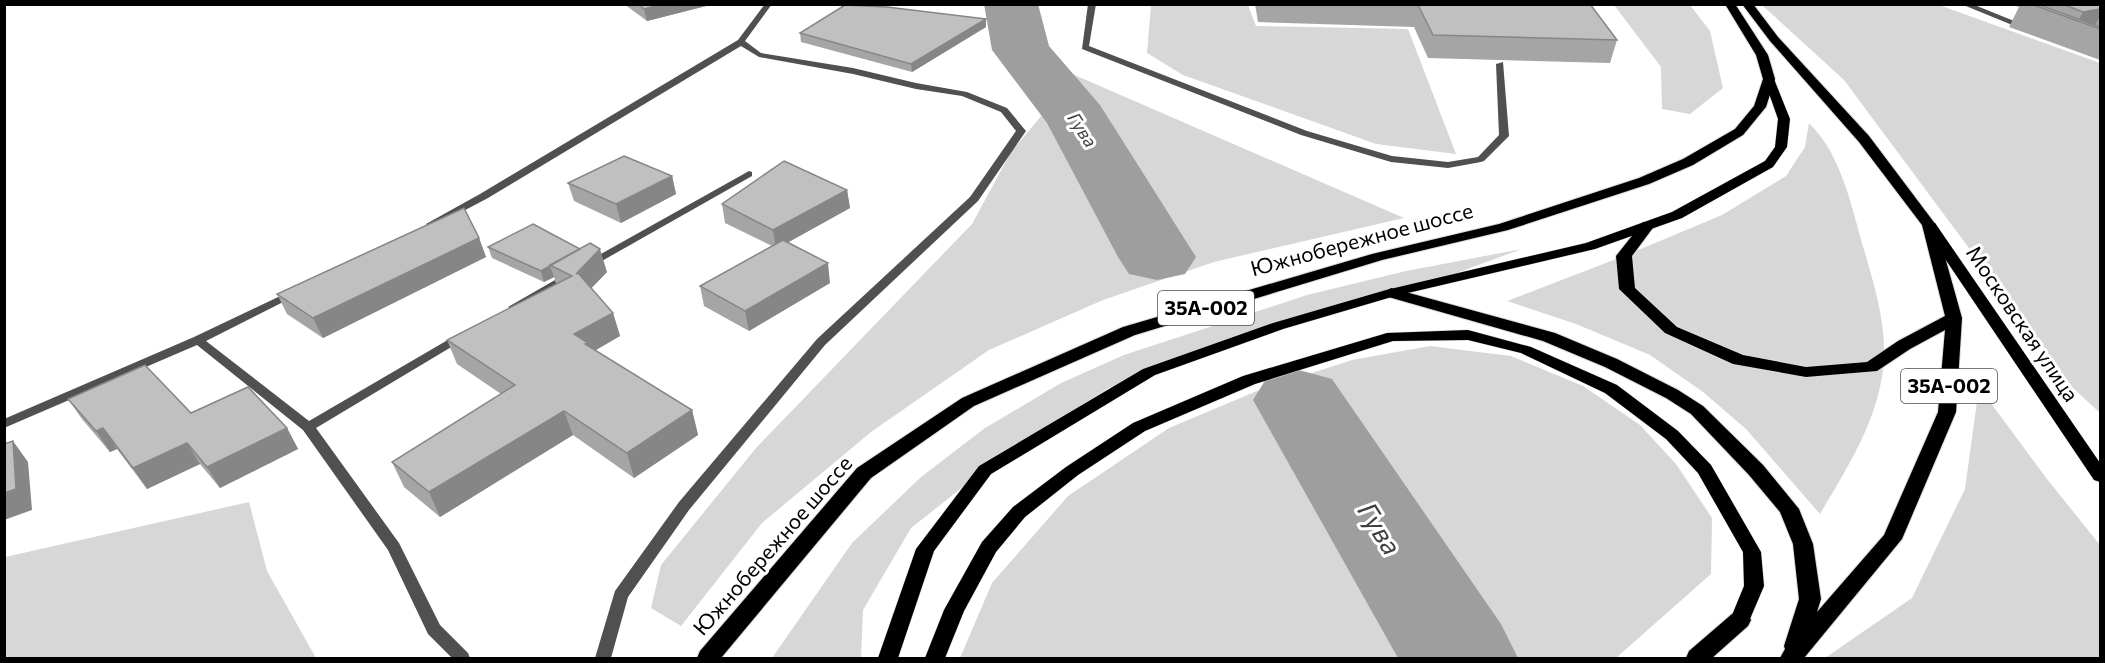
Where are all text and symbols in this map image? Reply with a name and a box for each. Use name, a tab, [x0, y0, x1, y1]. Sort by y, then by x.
water label: Гува	[1063, 108, 1102, 151]
street label: Южнобережное шоссе	[1248, 197, 1476, 280]
street label: Московская улица	[1962, 241, 2085, 406]
road number: 35А-002	[1158, 291, 1254, 325]
road number: 35А-002	[1901, 369, 1997, 403]
street label: Южнобережное шоссе	[687, 450, 856, 640]
water label: Гува	[1351, 496, 1409, 561]

